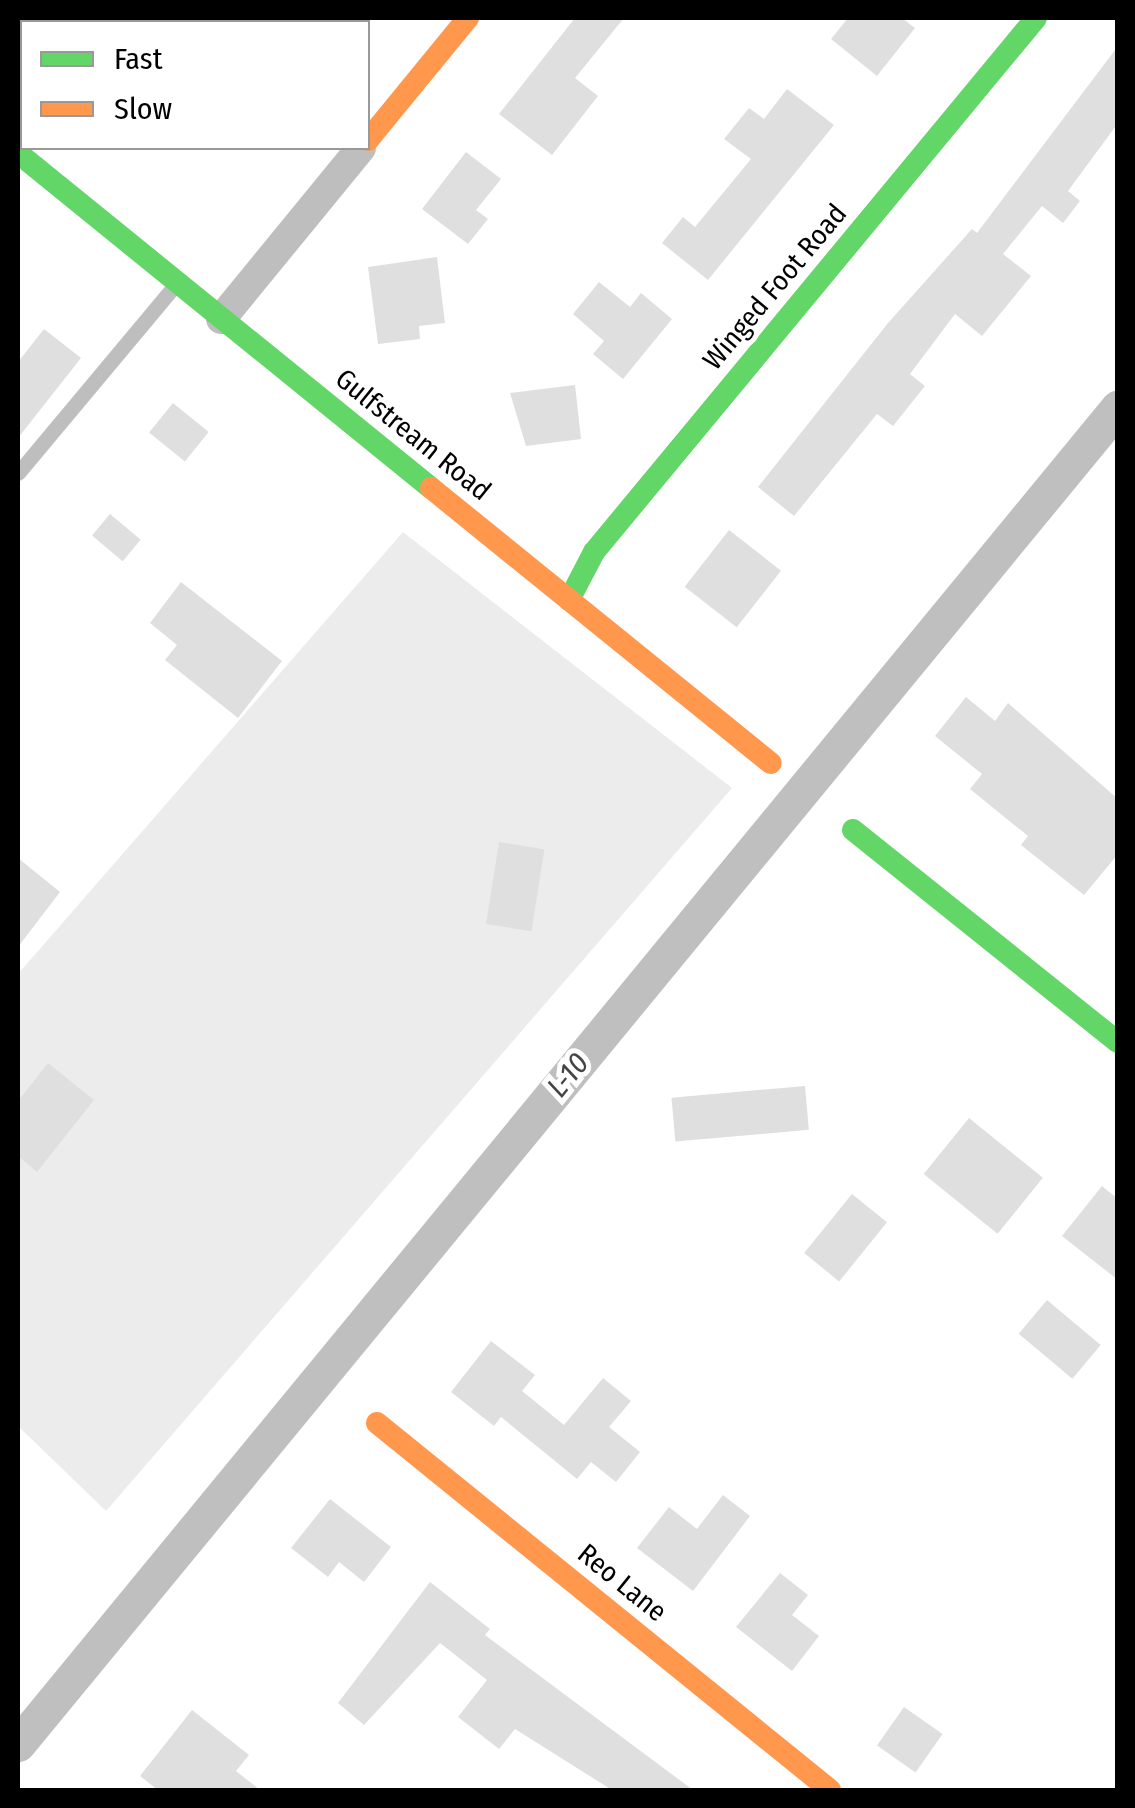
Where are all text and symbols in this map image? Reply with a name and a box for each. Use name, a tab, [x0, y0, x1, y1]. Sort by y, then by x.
legend	[20, 20, 370, 150]
text: Fast	[114, 41, 162, 77]
text: Slow	[114, 91, 172, 127]
street label: Winged Foot Road	[696, 198, 854, 376]
street label: Gulfstream Road	[329, 362, 497, 508]
water label: L-10	[539, 1046, 597, 1104]
street label: Reo Lane	[571, 1537, 673, 1629]

